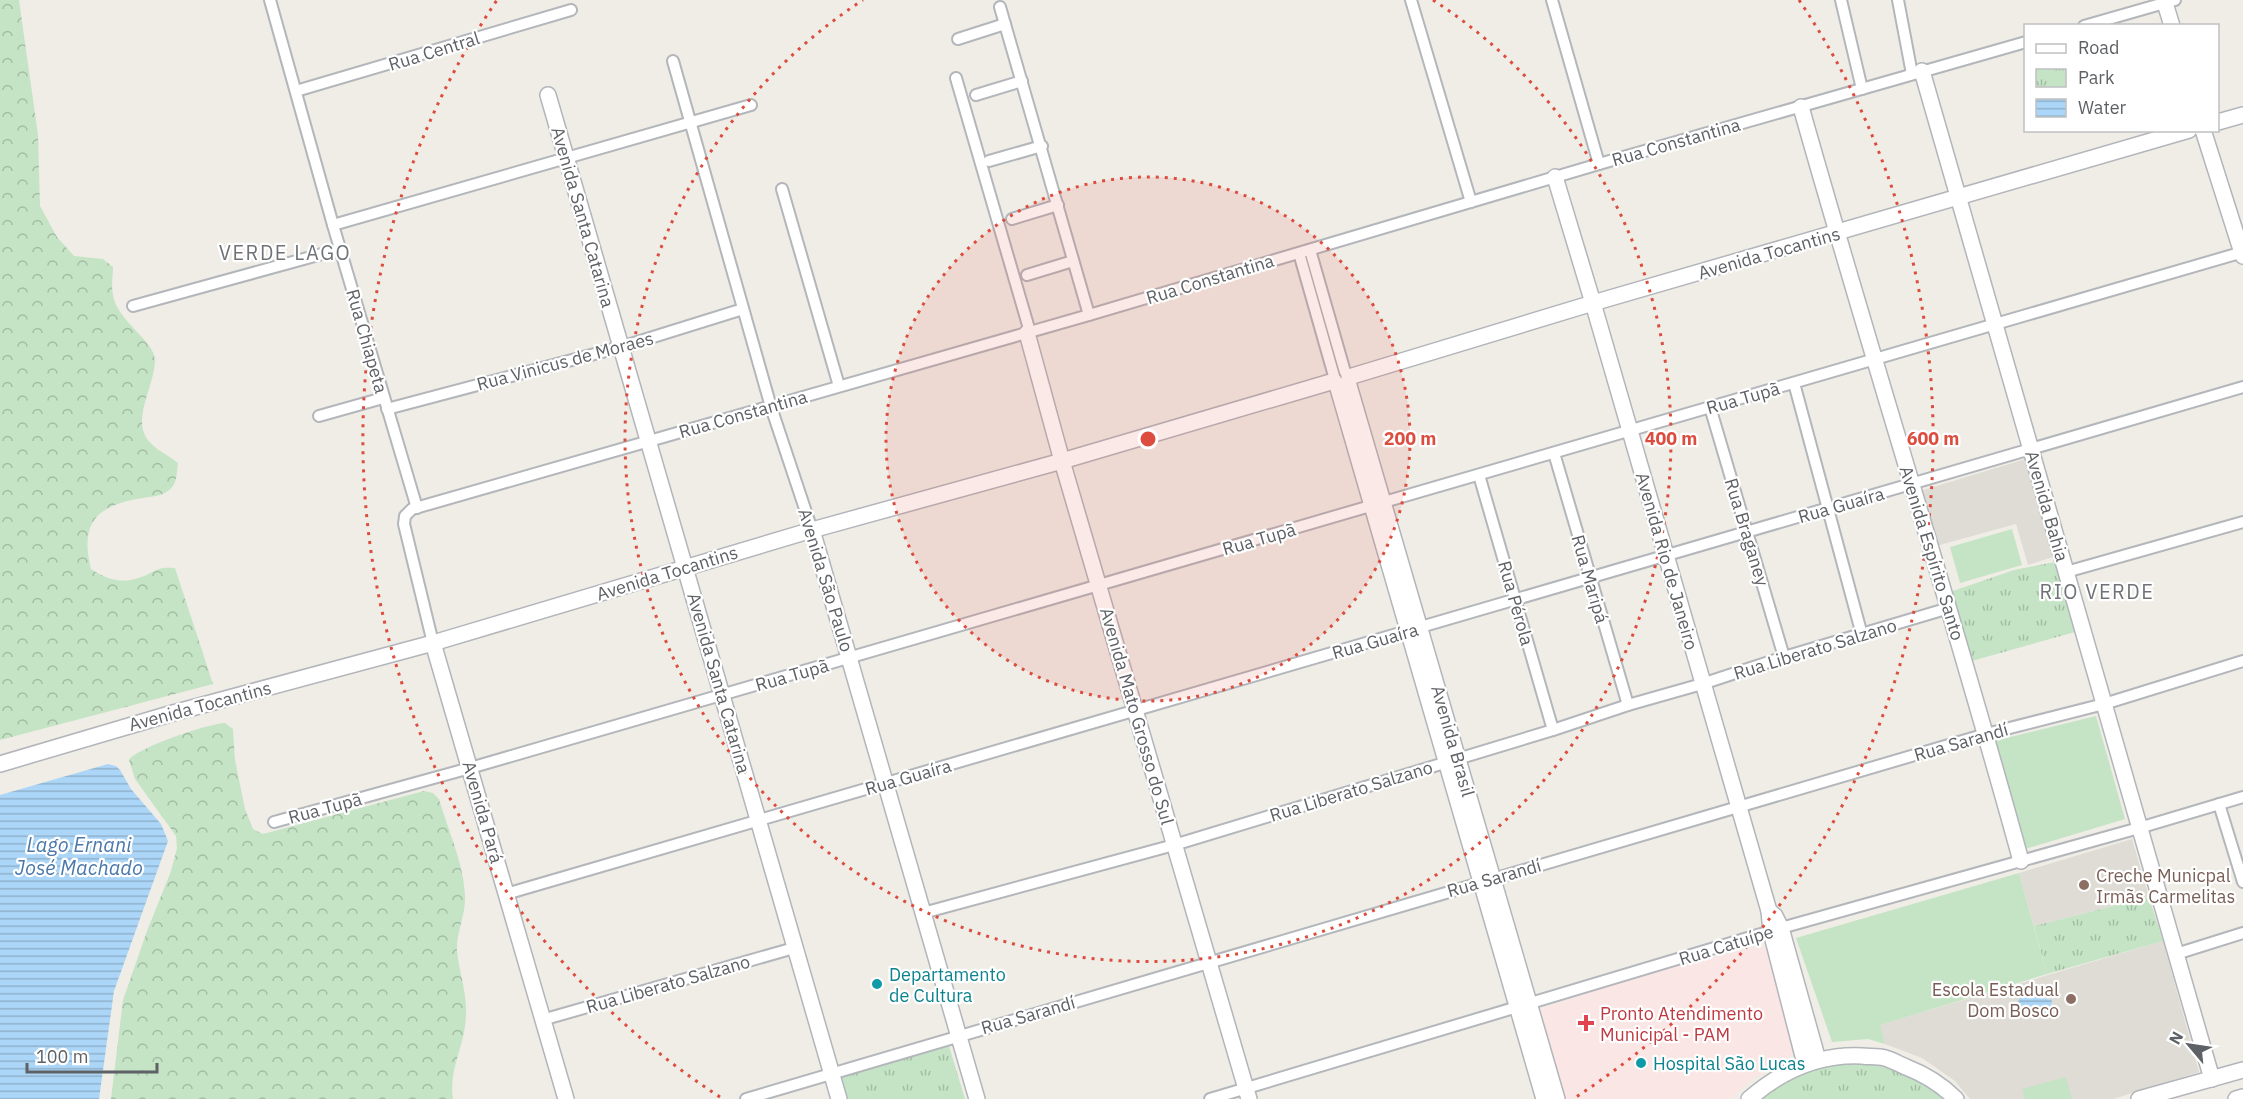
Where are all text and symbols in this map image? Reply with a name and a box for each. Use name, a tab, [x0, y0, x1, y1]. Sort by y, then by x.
legend	[2024, 24, 2219, 132]
street label: Rua Central	[386, 26, 483, 76]
text: Road	[2078, 36, 2119, 59]
text: Park	[2078, 66, 2115, 89]
text: Water	[2078, 96, 2127, 119]
street label: Rua Constantina	[1609, 113, 1743, 171]
street label: Avenida Santa Catarina	[546, 124, 620, 310]
street label: Avenida Tocantins	[1695, 222, 1843, 284]
district label: VERDE LAGO	[219, 239, 351, 266]
street label: Rua Constantina	[1143, 249, 1277, 309]
street label: Rua Chiapeta	[341, 286, 393, 396]
street label: Rua Vinicus de Moraes	[474, 326, 656, 396]
street label: Rua Tupã	[1704, 376, 1783, 419]
street label: Rua Constantina	[676, 385, 810, 443]
text: 200 m	[1384, 427, 1436, 450]
text: 400 m	[1645, 427, 1697, 450]
text: 600 m	[1907, 427, 1959, 450]
centre of rings	[1138, 429, 1158, 449]
street label: Avenida Bahia	[2020, 448, 2074, 565]
street label: Avenida Espírito Santo	[1894, 463, 1970, 643]
street label: Avenida Rio de Janeiro	[1631, 470, 1703, 652]
street label: Rua Braganey	[1720, 475, 1774, 589]
street label: Rua Guaíra	[1795, 482, 1887, 528]
street label: Avenida São Paulo	[793, 506, 859, 654]
street label: Rua Tupã	[1220, 517, 1299, 560]
street label: Rua Maripá	[1566, 532, 1614, 626]
street label: Avenida Tocantins	[593, 541, 741, 605]
street label: Rua Pérola	[1493, 558, 1539, 648]
district label: RIO VERDE	[2040, 578, 2154, 605]
street label: Avenida Santa Catarina	[682, 590, 756, 776]
street label: Avenida Mato Grosso do Sul	[1095, 605, 1179, 827]
street label: Rua Liberato Salzano	[1731, 613, 1899, 685]
street label: Rua Guaíra	[1329, 618, 1421, 664]
street label: Rua Tupã	[753, 653, 832, 696]
street label: Avenida Tocantins	[126, 676, 274, 736]
street label: Avenida Brasil	[1426, 683, 1480, 799]
street label: Rua Sarandí	[1911, 717, 2011, 766]
street label: Rua Guaíra	[862, 754, 954, 800]
street label: Rua Liberato Salzano	[1267, 755, 1435, 827]
street label: Avenida Pará	[457, 758, 509, 866]
street label: Rua Tupã	[286, 787, 365, 829]
water label: Lago Ernani José Machado	[15, 831, 143, 881]
street label: Rua Sarandí	[1444, 853, 1544, 902]
place label: Creche Municpal Irmãs Carmelitas	[2096, 864, 2235, 908]
marker: Creche Municpal Irmãs Carmelitas	[2077, 878, 2091, 892]
street label: Rua Catuípe	[1676, 920, 1776, 970]
street label: Rua Liberato Salzano	[583, 950, 753, 1018]
place label: Departamento de Cultura	[889, 963, 1006, 1007]
marker: Departamento de Cultura	[870, 977, 884, 991]
place label: Escola Estadual Dom Bosco	[1932, 978, 2059, 1022]
street label: Rua Sarandí	[978, 990, 1078, 1039]
marker: Escola Estadual Dom Bosco	[2064, 992, 2078, 1006]
place label: Pronto Atendimento Municipal - PAM	[1600, 1002, 1763, 1046]
marker: Pronto Atendimento Municipal - PAM	[1577, 1014, 1595, 1032]
north arrow	[2159, 1015, 2219, 1075]
text: N	[2164, 1028, 2187, 1048]
scale bar	[27, 1036, 158, 1074]
text: 100 m	[36, 1045, 88, 1068]
place label: Hospital São Lucas	[1653, 1052, 1805, 1075]
marker: Hospital São Lucas	[1634, 1056, 1648, 1070]

